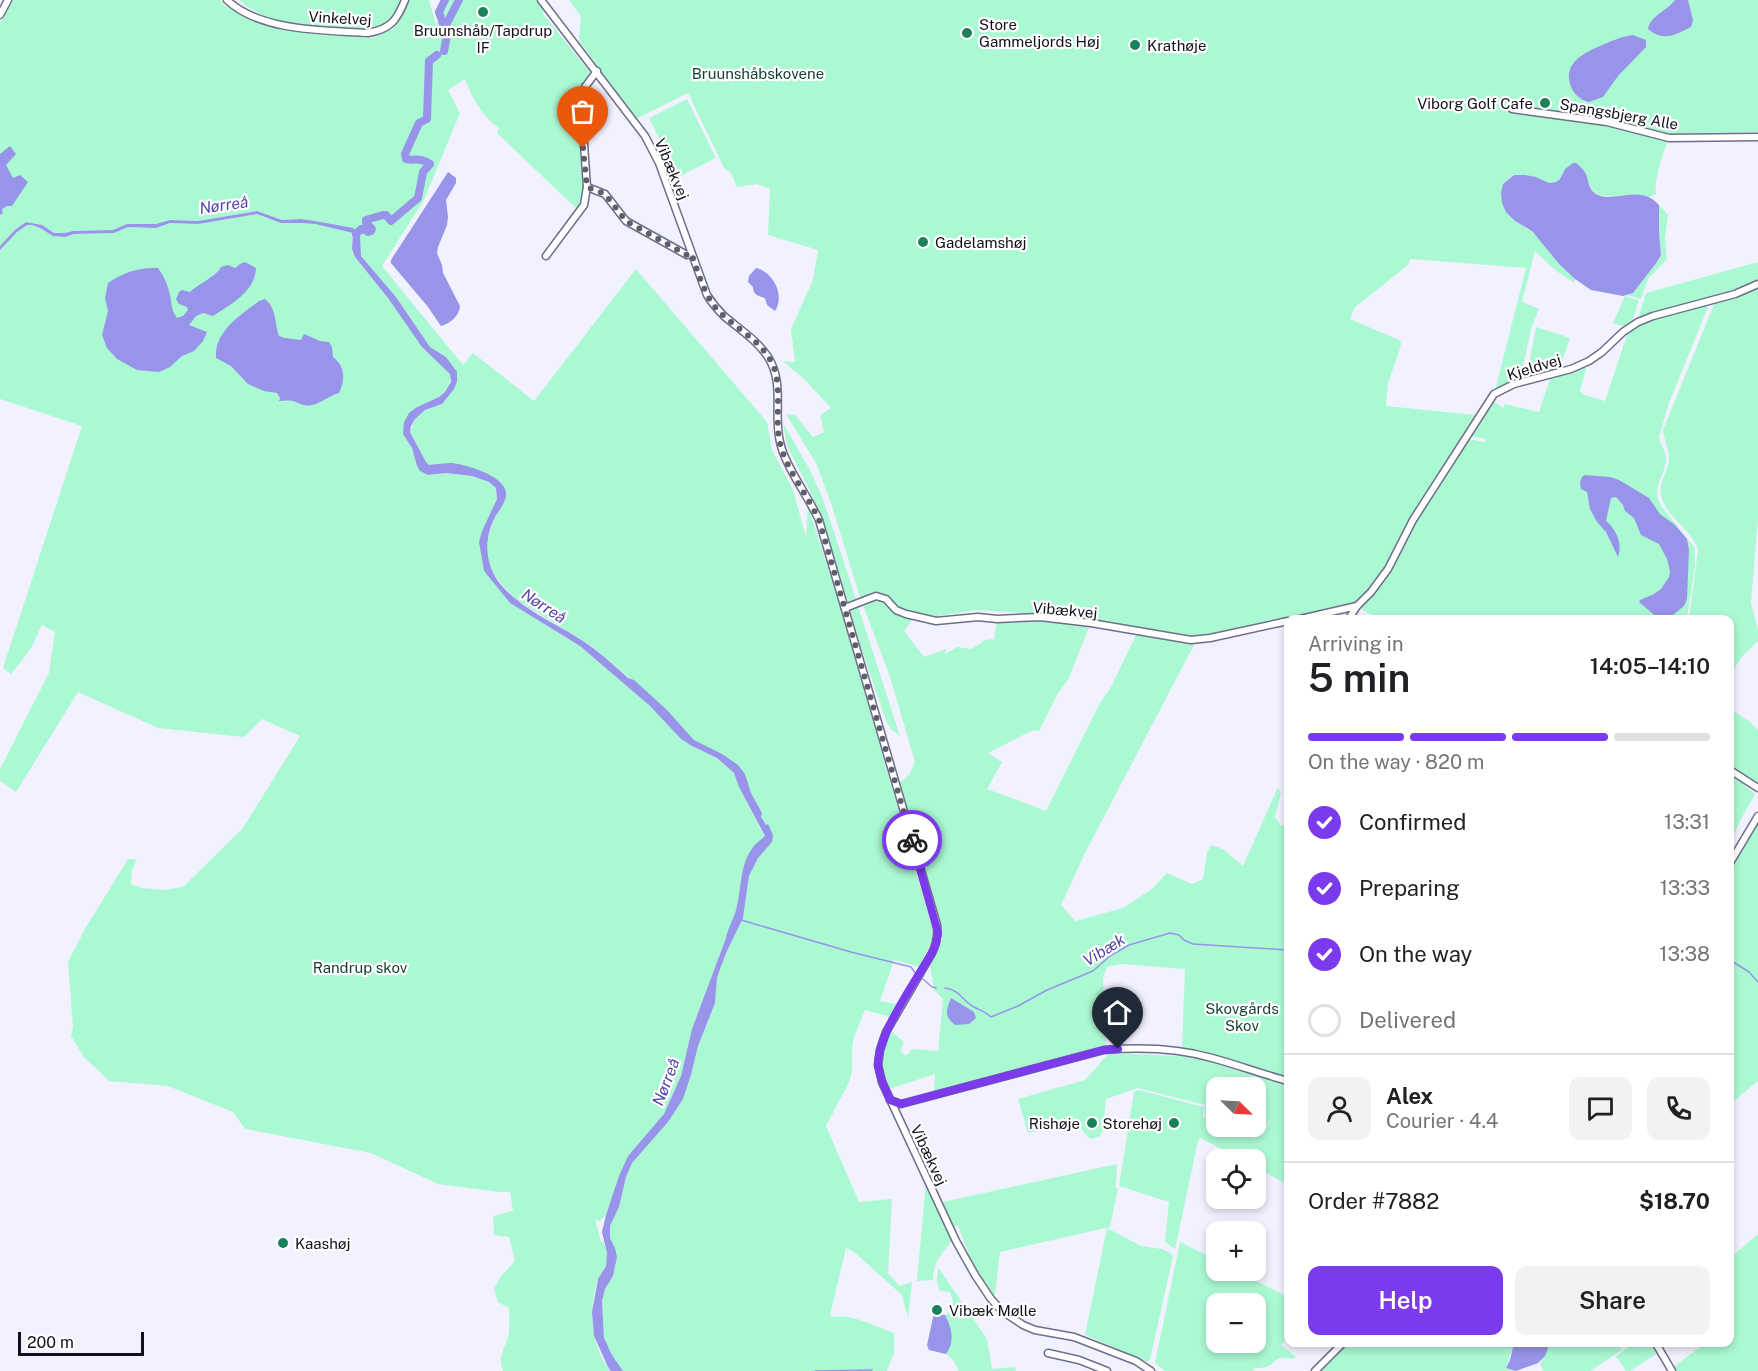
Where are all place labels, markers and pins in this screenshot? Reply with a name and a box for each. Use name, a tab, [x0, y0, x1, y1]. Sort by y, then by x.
marker: Bruunshåb/Tapdrup IF	[476, 5, 490, 19]
place label: Store Gammeljords Høj	[979, 16, 1100, 50]
place label: Bruunshåb/Tapdrup IF	[414, 22, 552, 56]
marker: Store Gammeljords Høj	[960, 26, 974, 40]
place label: Krathøje	[1147, 37, 1207, 54]
marker: Krathøje	[1128, 38, 1142, 52]
pin	[557, 86, 608, 148]
place label: Viborg Golf Cafe	[1417, 95, 1533, 112]
marker: Viborg Golf Cafe	[1538, 96, 1552, 110]
place label: Gadelamshøj	[935, 234, 1026, 251]
marker: Gadelamshøj	[916, 235, 930, 249]
pin	[1092, 987, 1143, 1049]
place label: Rishøje	[1029, 1115, 1080, 1132]
place label: Storehøj	[1103, 1115, 1162, 1132]
marker: Rishøje	[1085, 1116, 1099, 1130]
marker: Storehøj	[1167, 1116, 1181, 1130]
place label: Kaashøj	[295, 1235, 351, 1252]
marker: Kaashøj	[276, 1236, 290, 1250]
place label: Vibæk Mølle	[949, 1302, 1036, 1319]
marker: Vibæk Mølle	[930, 1303, 944, 1317]

